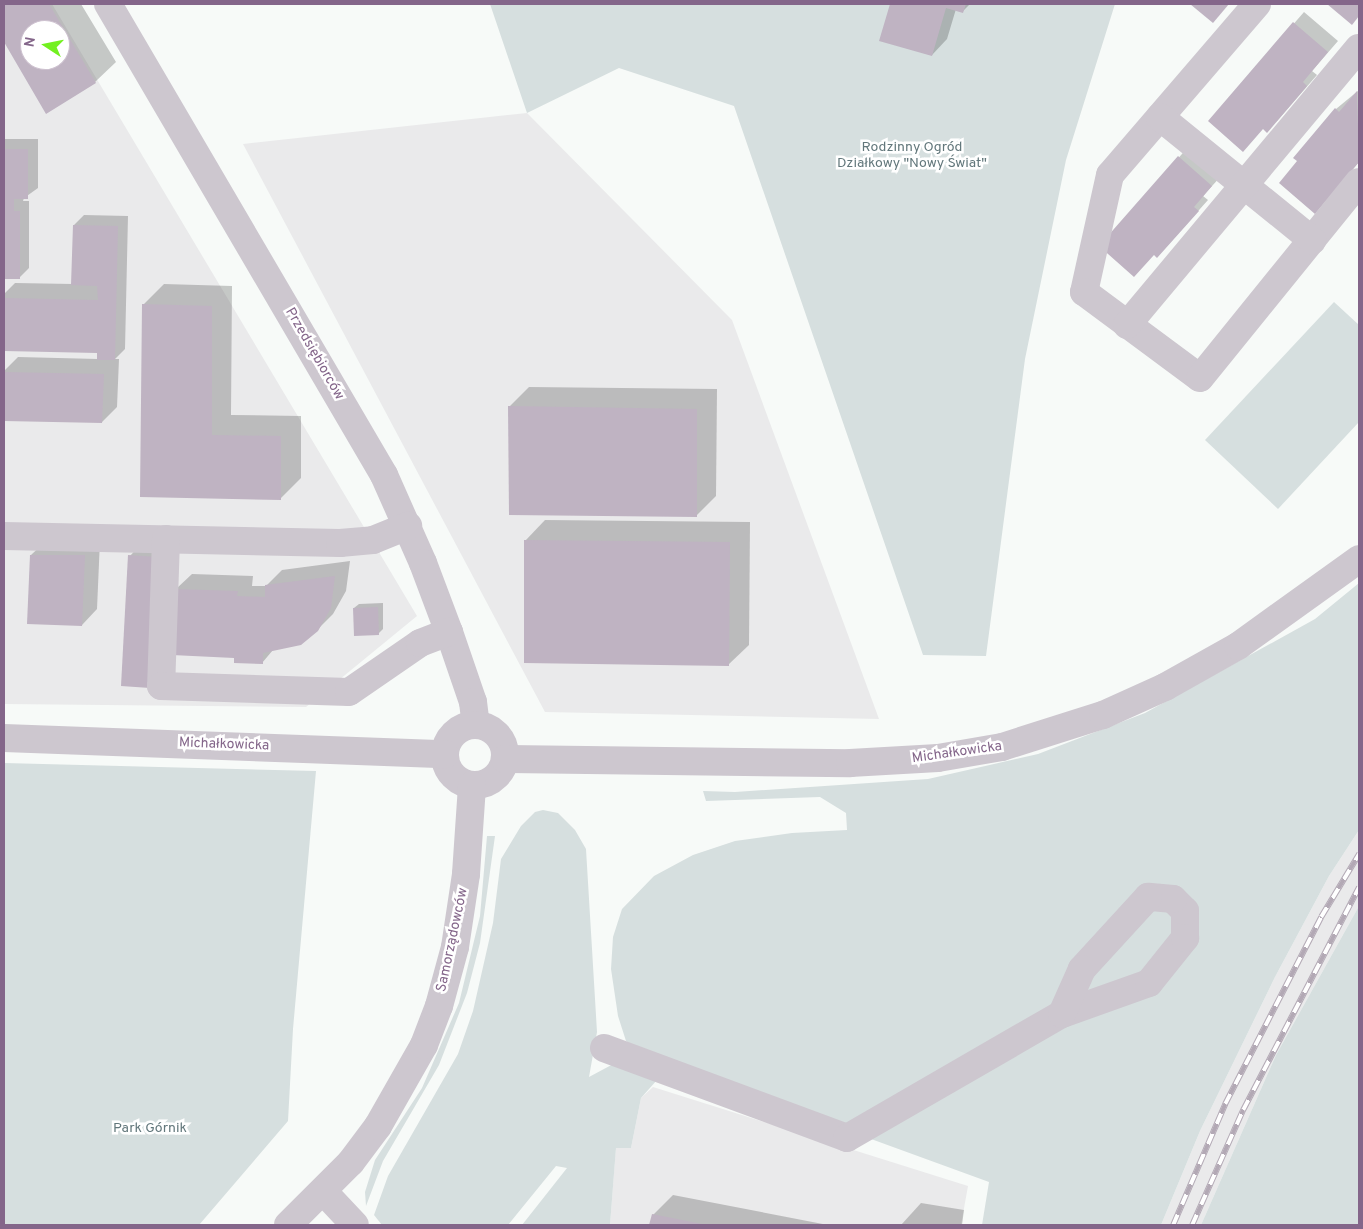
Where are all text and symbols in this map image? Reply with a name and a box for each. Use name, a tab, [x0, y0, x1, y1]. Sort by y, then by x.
north arrow	[20, 20, 70, 70]
text: N	[21, 36, 40, 49]
park label: Rodzinny Ogród Działkowy "Nowy Świat"	[837, 140, 987, 172]
street label: Przedsiębiorców	[281, 305, 347, 403]
street label: Michałkowicka	[178, 735, 270, 755]
street label: Michałkowicka	[911, 738, 1003, 768]
street label: Samorządowców	[434, 886, 472, 994]
park label: Park Górnik	[113, 1121, 187, 1137]

